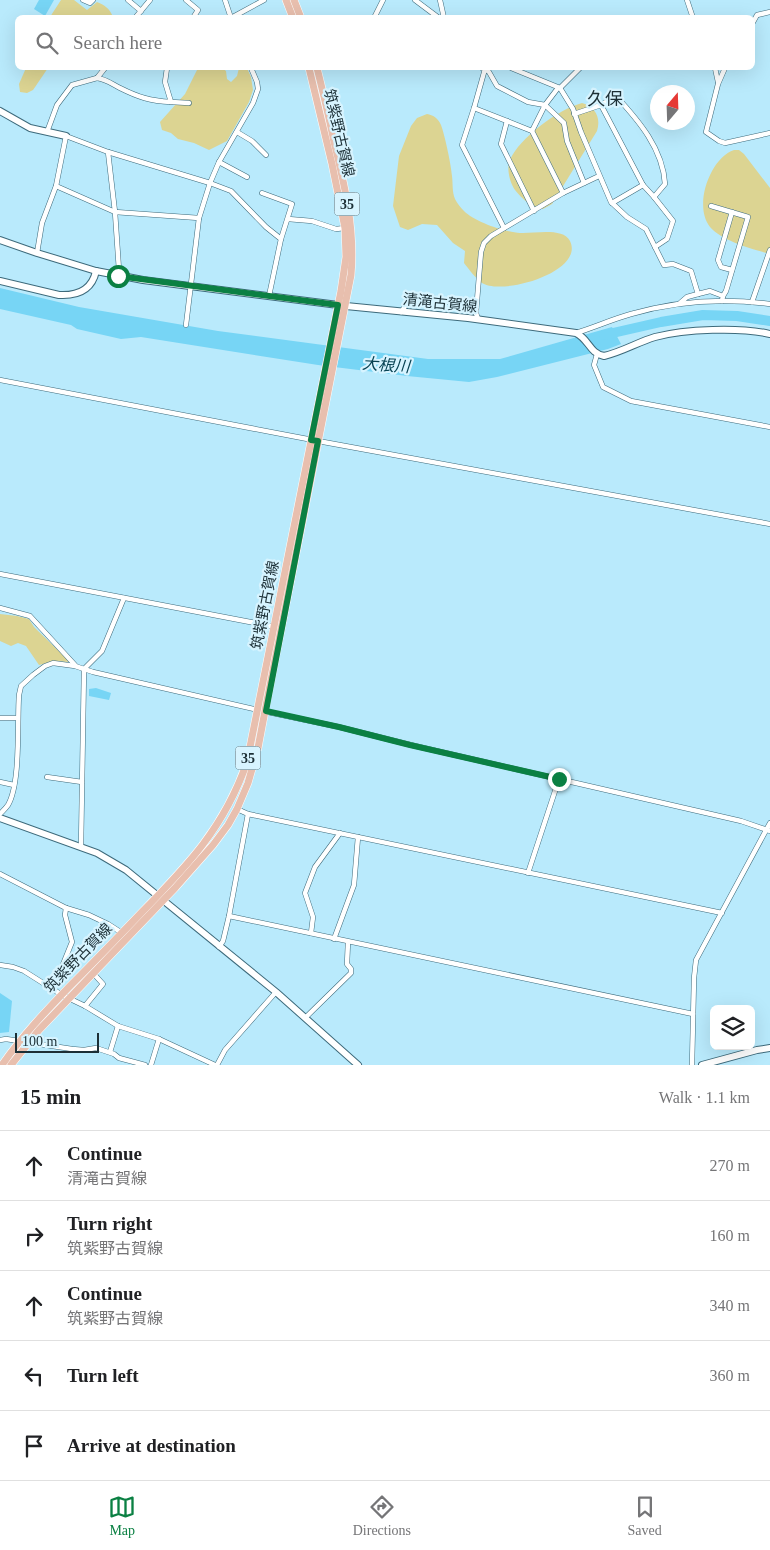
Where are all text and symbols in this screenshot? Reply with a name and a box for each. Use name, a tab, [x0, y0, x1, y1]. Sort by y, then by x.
search box	[15, 15, 755, 70]
icon: search	[33, 29, 61, 57]
text: Search here	[73, 32, 162, 53]
north arrow	[650, 85, 695, 130]
street label: 筑紫野古賀線	[321, 87, 357, 179]
district label: 久保	[587, 89, 623, 109]
road number: 35	[334, 192, 360, 215]
route start	[107, 265, 130, 288]
street label: 清滝古賀線	[402, 291, 478, 315]
water label: 大根川	[361, 355, 413, 375]
street label: 筑紫野古賀線	[249, 559, 281, 651]
road number: 35	[236, 746, 260, 770]
route end	[548, 768, 571, 791]
street label: 筑紫野古賀線	[41, 920, 115, 996]
map controls	[710, 1005, 755, 1050]
button: layers	[710, 1005, 755, 1050]
scale bar	[15, 1030, 99, 1053]
text: 100 m	[22, 1034, 57, 1049]
text: 15 min	[20, 1085, 81, 1109]
text: Walk · 1.1 km	[659, 1089, 750, 1106]
text: Continue	[67, 1143, 142, 1164]
icon: ahead	[20, 1152, 48, 1180]
text: 270 m	[710, 1157, 750, 1174]
text: 清滝古賀線	[67, 1170, 147, 1187]
text: Turn right	[67, 1213, 152, 1234]
icon: right	[20, 1222, 48, 1250]
text: 160 m	[710, 1227, 750, 1244]
text: 筑紫野古賀線	[67, 1240, 163, 1257]
text: Continue	[67, 1283, 142, 1304]
icon: ahead	[20, 1292, 48, 1320]
text: 340 m	[710, 1297, 750, 1314]
text: 筑紫野古賀線	[67, 1310, 163, 1327]
icon: left	[20, 1362, 48, 1390]
text: Turn left	[67, 1365, 139, 1386]
text: 360 m	[710, 1367, 750, 1384]
icon: arrive	[20, 1432, 48, 1460]
text: Arrive at destination	[67, 1435, 236, 1456]
tab: Map	[108, 1493, 136, 1539]
tab: Directions	[353, 1493, 411, 1539]
tab: Saved	[628, 1493, 662, 1539]

